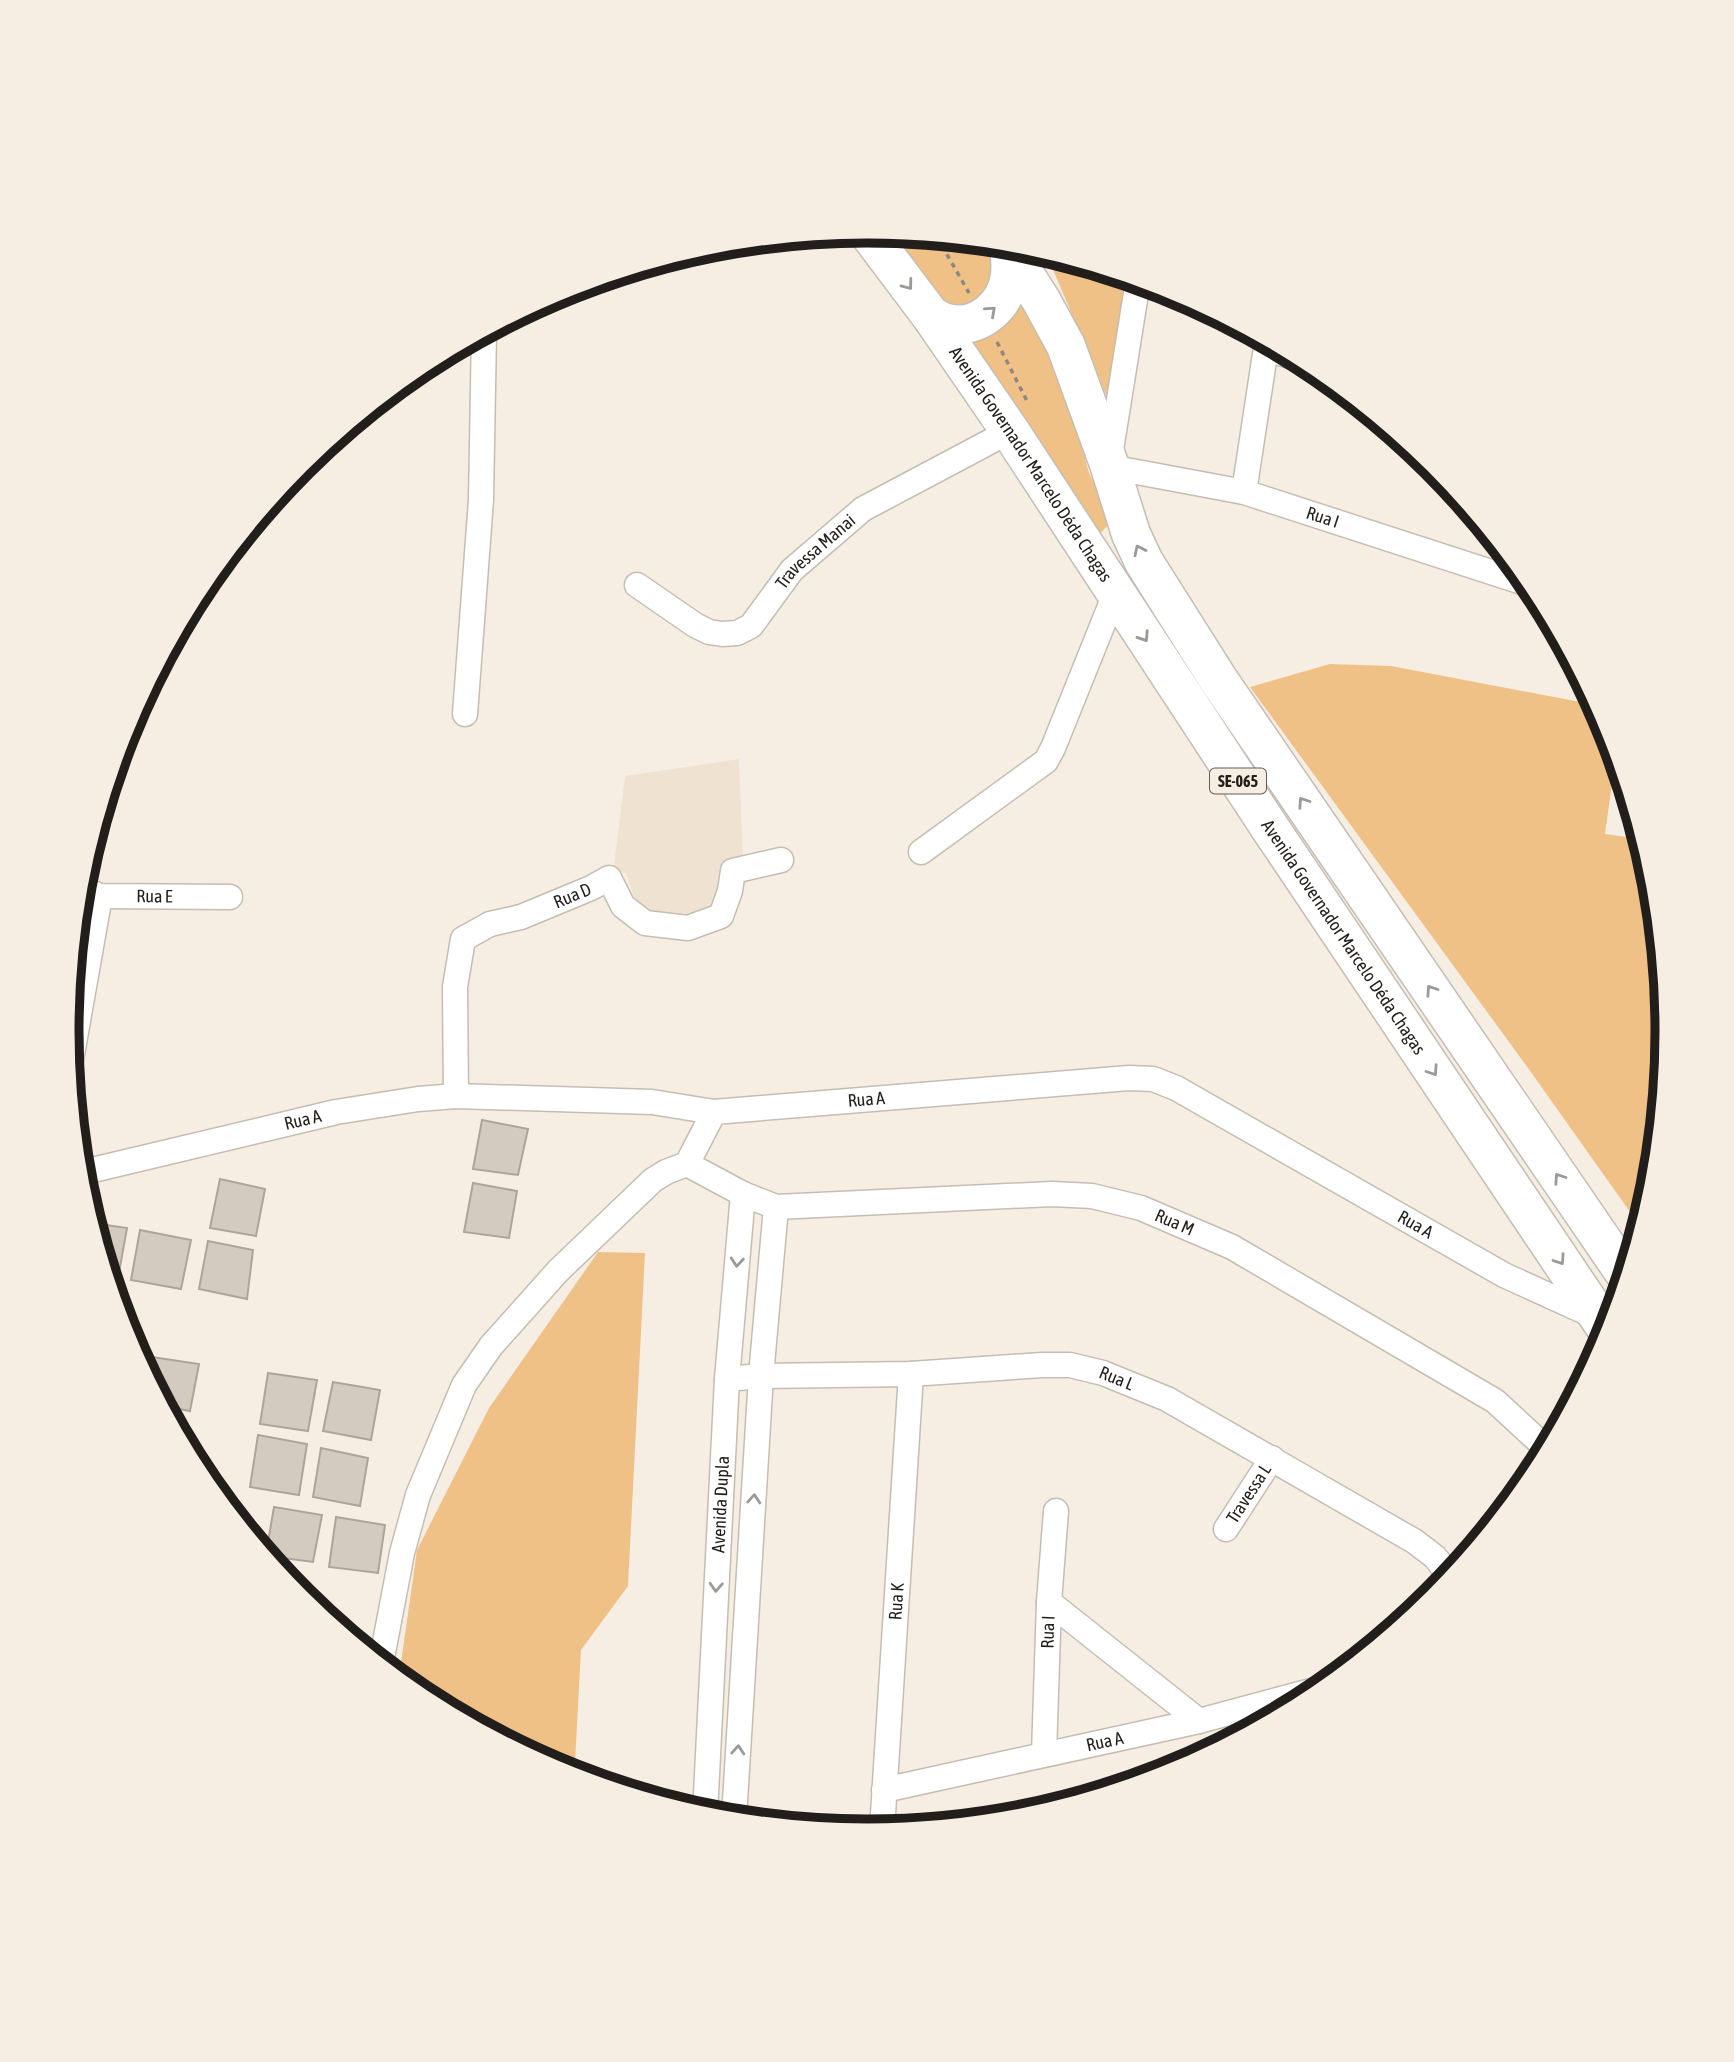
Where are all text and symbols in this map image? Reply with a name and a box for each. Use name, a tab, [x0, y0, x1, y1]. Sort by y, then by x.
one-way arrow	[900, 277, 913, 290]
one-way arrow	[983, 307, 996, 319]
street label: Avenida Governador Marcelo Déda Chagas	[945, 342, 1117, 585]
street label: Rua I	[1304, 502, 1342, 532]
street label: Travessa Manai	[771, 509, 859, 593]
one-way arrow	[1133, 545, 1147, 557]
one-way arrow	[1135, 629, 1148, 642]
road number: SE-065	[1210, 768, 1266, 794]
one-way arrow	[1299, 797, 1311, 810]
street label: Avenida Governador Marcelo Déda Chagas	[1258, 816, 1430, 1058]
street label: Rua D	[550, 878, 594, 912]
street label: Rua E	[136, 885, 173, 907]
one-way arrow	[1427, 985, 1439, 998]
one-way arrow	[1425, 1063, 1437, 1076]
street label: Rua A	[847, 1087, 886, 1111]
street label: Rua A	[282, 1105, 323, 1134]
one-way arrow	[1555, 1173, 1568, 1186]
street label: Rua M	[1152, 1204, 1198, 1240]
street label: Rua A	[1394, 1206, 1437, 1243]
one-way arrow	[1552, 1252, 1564, 1265]
one-way arrow	[730, 1257, 745, 1268]
street label: Rua L	[1096, 1362, 1137, 1394]
street label: Avenida Dupla	[707, 1455, 733, 1553]
street label: Travessa L	[1222, 1460, 1275, 1527]
one-way arrow	[746, 1493, 761, 1504]
one-way arrow	[709, 1582, 724, 1593]
street label: Rua K	[884, 1582, 908, 1621]
street label: Rua I	[1036, 1615, 1059, 1649]
street label: Rua A	[1084, 1727, 1125, 1755]
one-way arrow	[731, 1744, 746, 1755]

